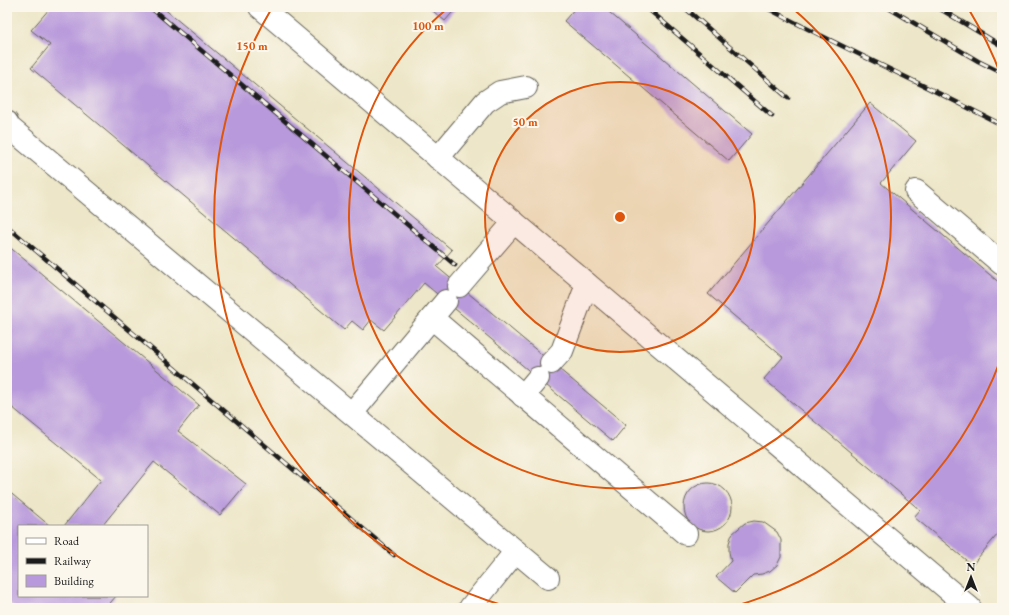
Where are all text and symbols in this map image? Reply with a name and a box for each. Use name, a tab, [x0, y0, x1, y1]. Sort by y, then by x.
text: 100 m	[412, 18, 444, 34]
text: 150 m	[236, 38, 268, 54]
text: 50 m	[512, 114, 538, 130]
centre of rings	[613, 210, 627, 224]
legend	[18, 525, 148, 597]
text: Road	[54, 533, 80, 549]
text: Railway	[54, 553, 92, 569]
north arrow	[951, 557, 991, 597]
text: N	[967, 560, 976, 574]
text: Building	[54, 573, 95, 589]

